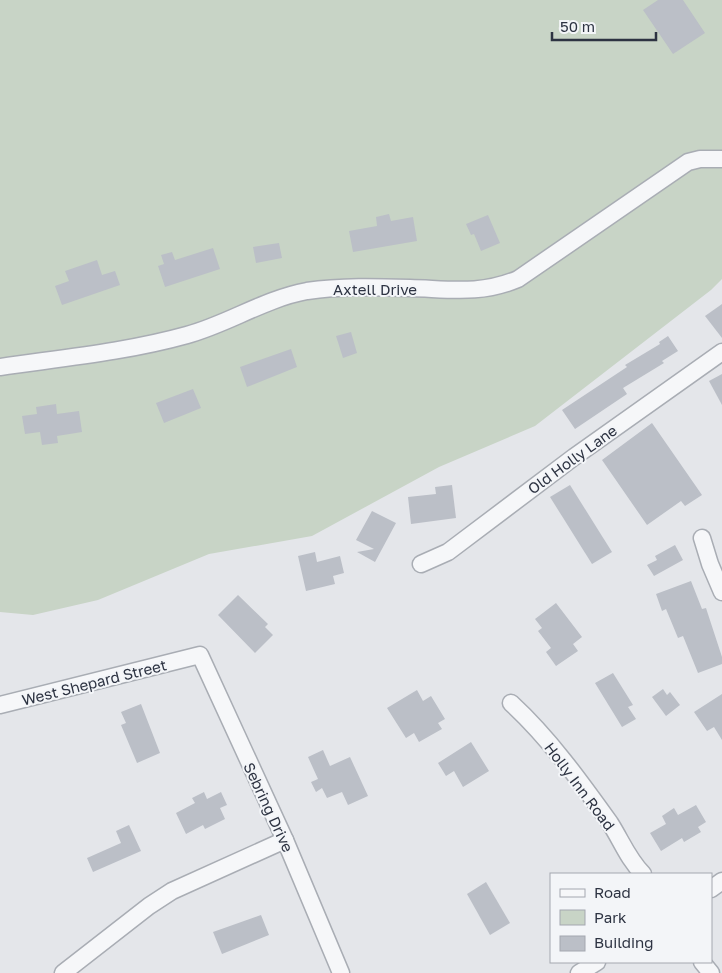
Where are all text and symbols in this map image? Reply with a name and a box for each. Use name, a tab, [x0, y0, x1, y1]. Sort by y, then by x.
scale bar	[552, 10, 656, 42]
text: 50 m	[560, 17, 595, 35]
street label: Axtell Drive	[333, 280, 417, 298]
street label: Old Holly Lane	[524, 420, 620, 497]
street label: West Shepard Street	[20, 655, 168, 709]
street label: Holly Inn Road	[541, 738, 619, 834]
street label: Sebring Drive	[240, 759, 298, 855]
legend	[550, 873, 712, 963]
text: Road	[594, 883, 631, 901]
text: Park	[594, 908, 627, 926]
text: Building	[594, 933, 654, 951]

